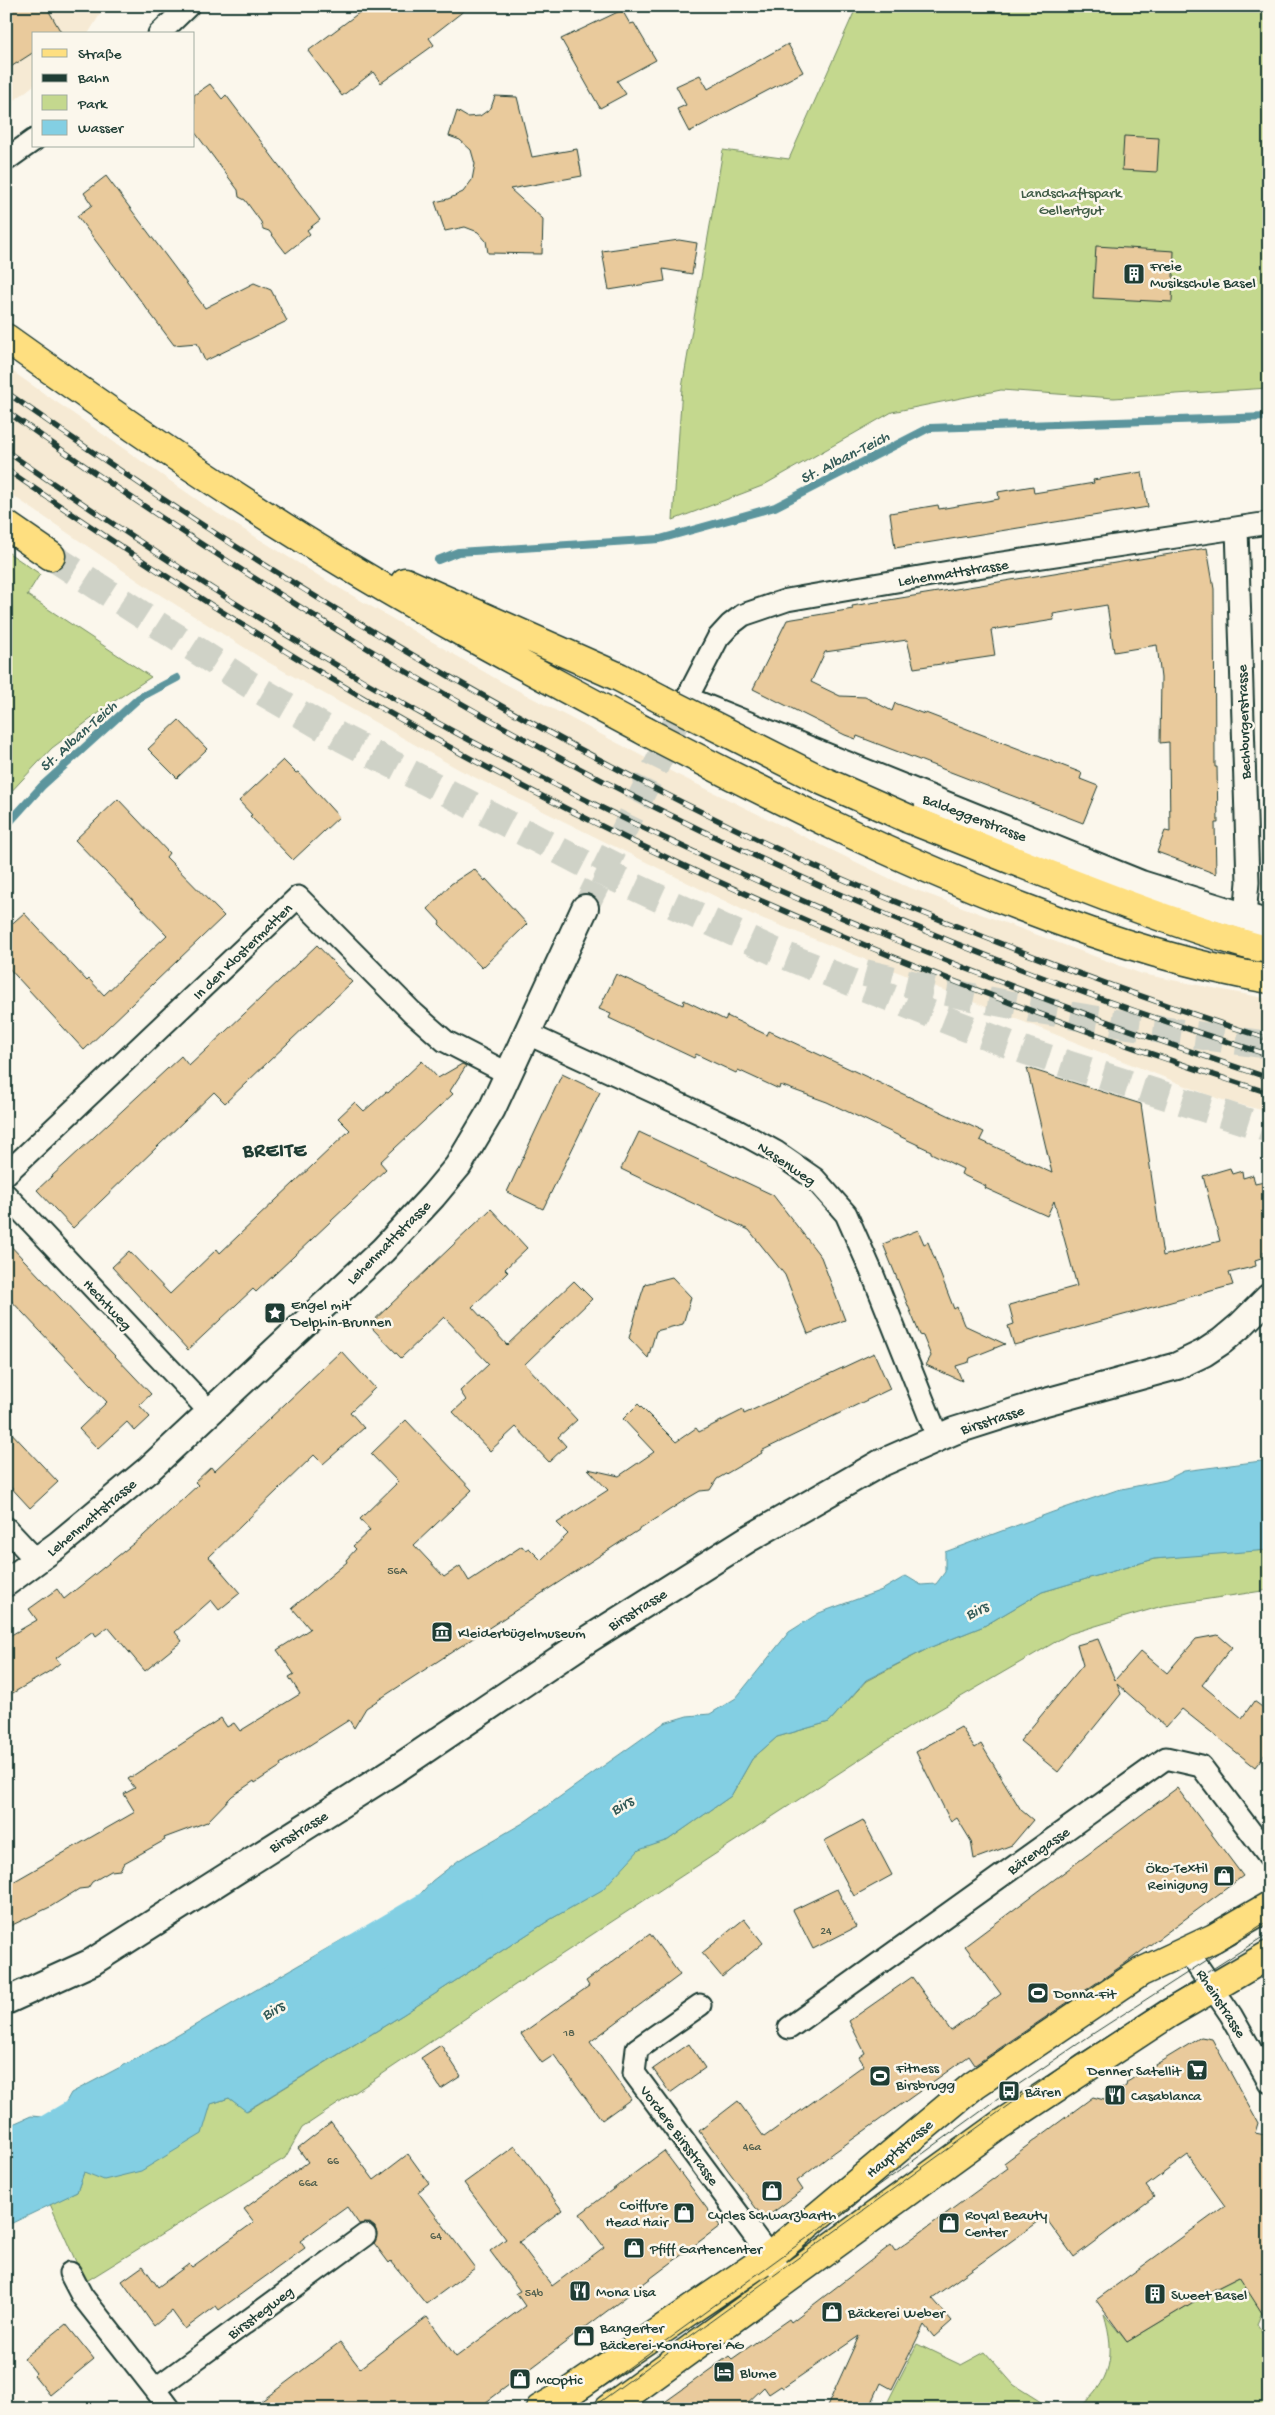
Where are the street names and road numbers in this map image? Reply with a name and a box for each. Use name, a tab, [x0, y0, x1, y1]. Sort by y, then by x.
street label: Lehenmattstrasse	[897, 556, 1010, 592]
street label: Bechburgerstrasse	[1234, 664, 1256, 780]
street label: Baldeggerstrasse	[919, 790, 1029, 847]
street label: In den Klostermatten	[190, 900, 297, 1005]
street label: Nasenweg	[753, 1139, 818, 1191]
street label: Lehenmattstrasse	[344, 1197, 435, 1289]
street label: Hechtweg	[78, 1276, 135, 1335]
street label: Birsstrasse	[958, 1402, 1027, 1440]
street label: Lehenmattstrasse	[44, 1476, 141, 1561]
street label: Birsstrasse	[605, 1585, 671, 1636]
street label: Birsstrasse	[266, 1807, 332, 1858]
street label: Bärengasse	[1004, 1824, 1074, 1880]
street label: Rheinstrasse	[1192, 1966, 1249, 2042]
street label: Vordere Birsstrasse	[634, 2082, 722, 2190]
street label: Hauptstrasse	[863, 2116, 937, 2183]
street label: Birsstegweg	[224, 2283, 298, 2345]

